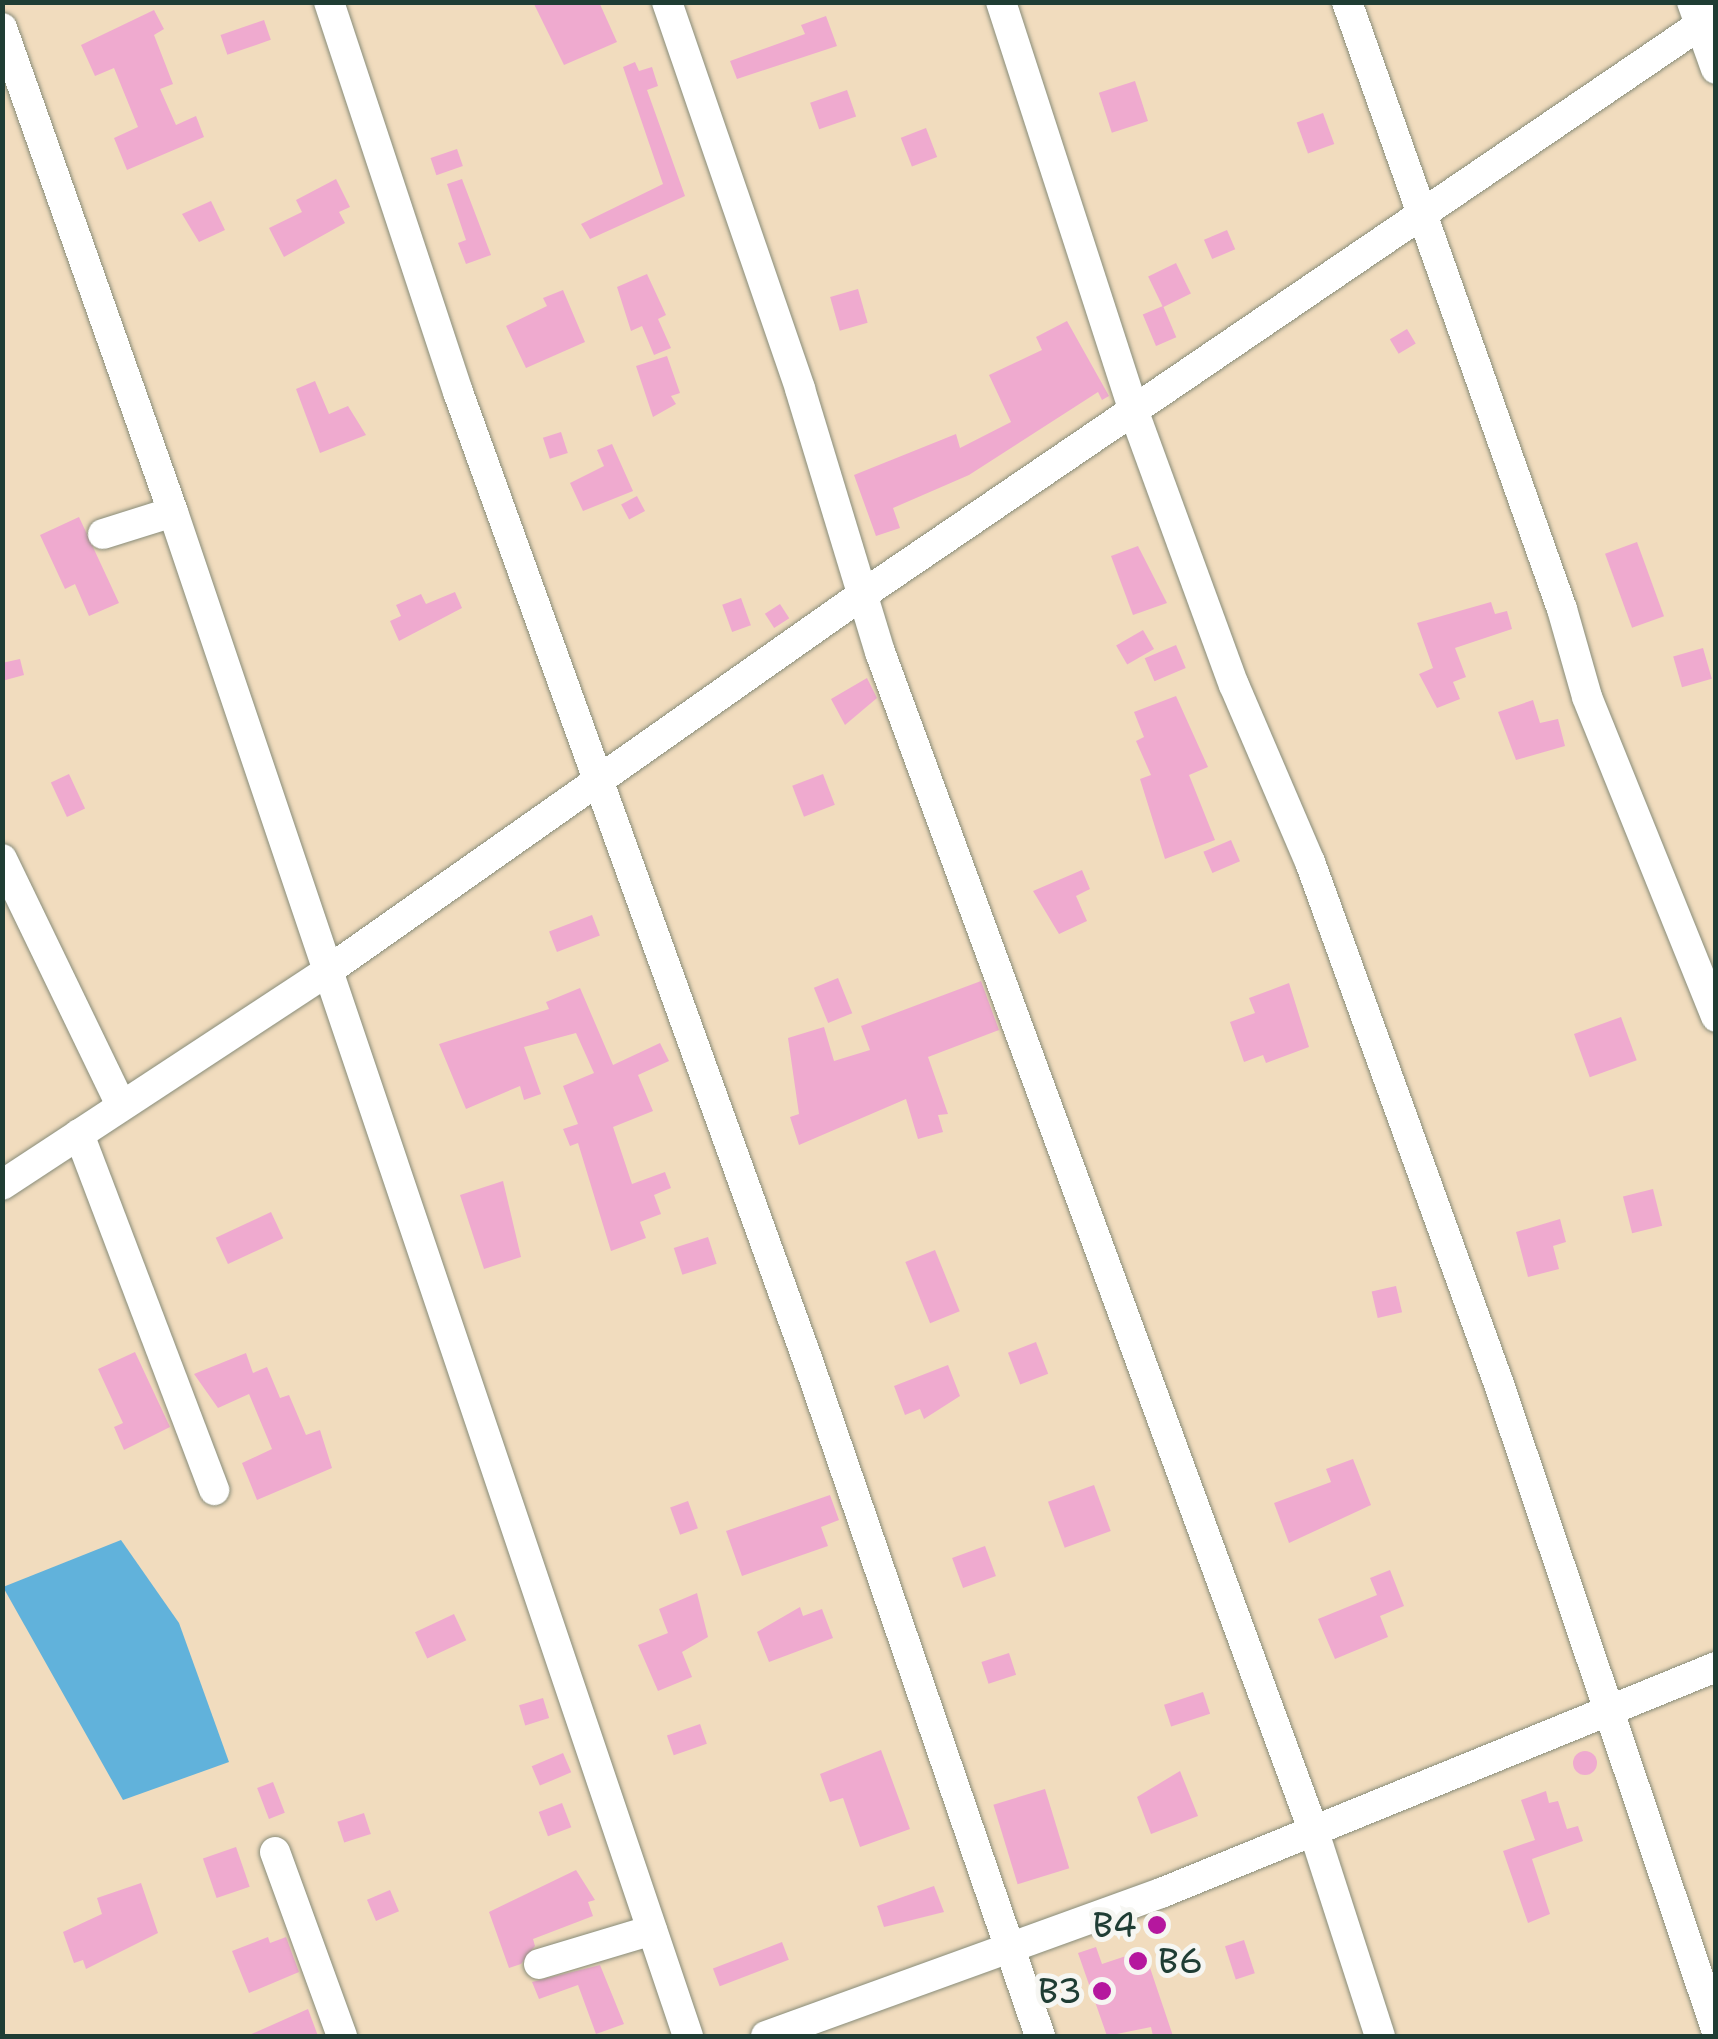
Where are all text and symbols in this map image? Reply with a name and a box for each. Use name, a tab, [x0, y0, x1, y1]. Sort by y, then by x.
place label: B4	[1093, 1904, 1137, 1946]
marker: B4	[1146, 1914, 1168, 1936]
place label: B6	[1158, 1940, 1203, 1982]
marker: B6	[1127, 1950, 1149, 1972]
place label: B3	[1038, 1970, 1082, 2012]
marker: B3	[1091, 1980, 1113, 2002]

